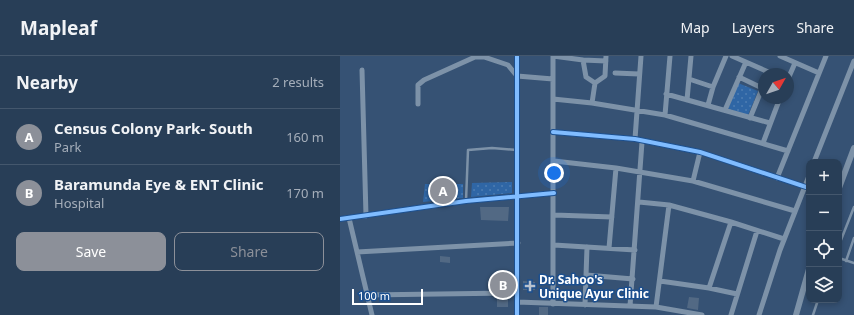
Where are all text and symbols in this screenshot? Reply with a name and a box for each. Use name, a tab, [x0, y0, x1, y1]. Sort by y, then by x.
text: Mapleaf	[20, 15, 97, 41]
text: Map	[681, 18, 710, 37]
text: Layers	[732, 18, 774, 37]
text: Share	[796, 18, 834, 37]
north arrow	[758, 68, 794, 104]
text: Nearby	[16, 71, 78, 94]
text: 2 results	[272, 73, 324, 91]
text: Census Colony Park- South	[54, 118, 253, 138]
text: A	[25, 128, 34, 146]
text: 160 m	[286, 128, 324, 146]
text: Park	[54, 138, 81, 156]
map controls	[806, 159, 842, 303]
button: +	[806, 159, 842, 195]
your location	[544, 163, 564, 183]
text: Baramunda Eye & ENT Clinic	[54, 174, 264, 194]
pin: A	[430, 176, 456, 206]
text: B	[25, 184, 33, 202]
text: 170 m	[286, 184, 324, 202]
text: Hospital	[54, 194, 104, 212]
button: −	[806, 195, 842, 231]
button: locate	[806, 231, 842, 267]
button: Save	[16, 232, 166, 271]
button: Share	[174, 232, 324, 271]
button: layers	[806, 267, 842, 303]
pin: B	[490, 270, 516, 300]
place label: Dr. Sahoo's Unique Ayur Clinic	[539, 271, 649, 302]
marker: Dr. Sahoo's Unique Ayur Clinic	[524, 280, 536, 292]
scale bar	[352, 287, 423, 306]
text: 100 m	[358, 288, 390, 303]

